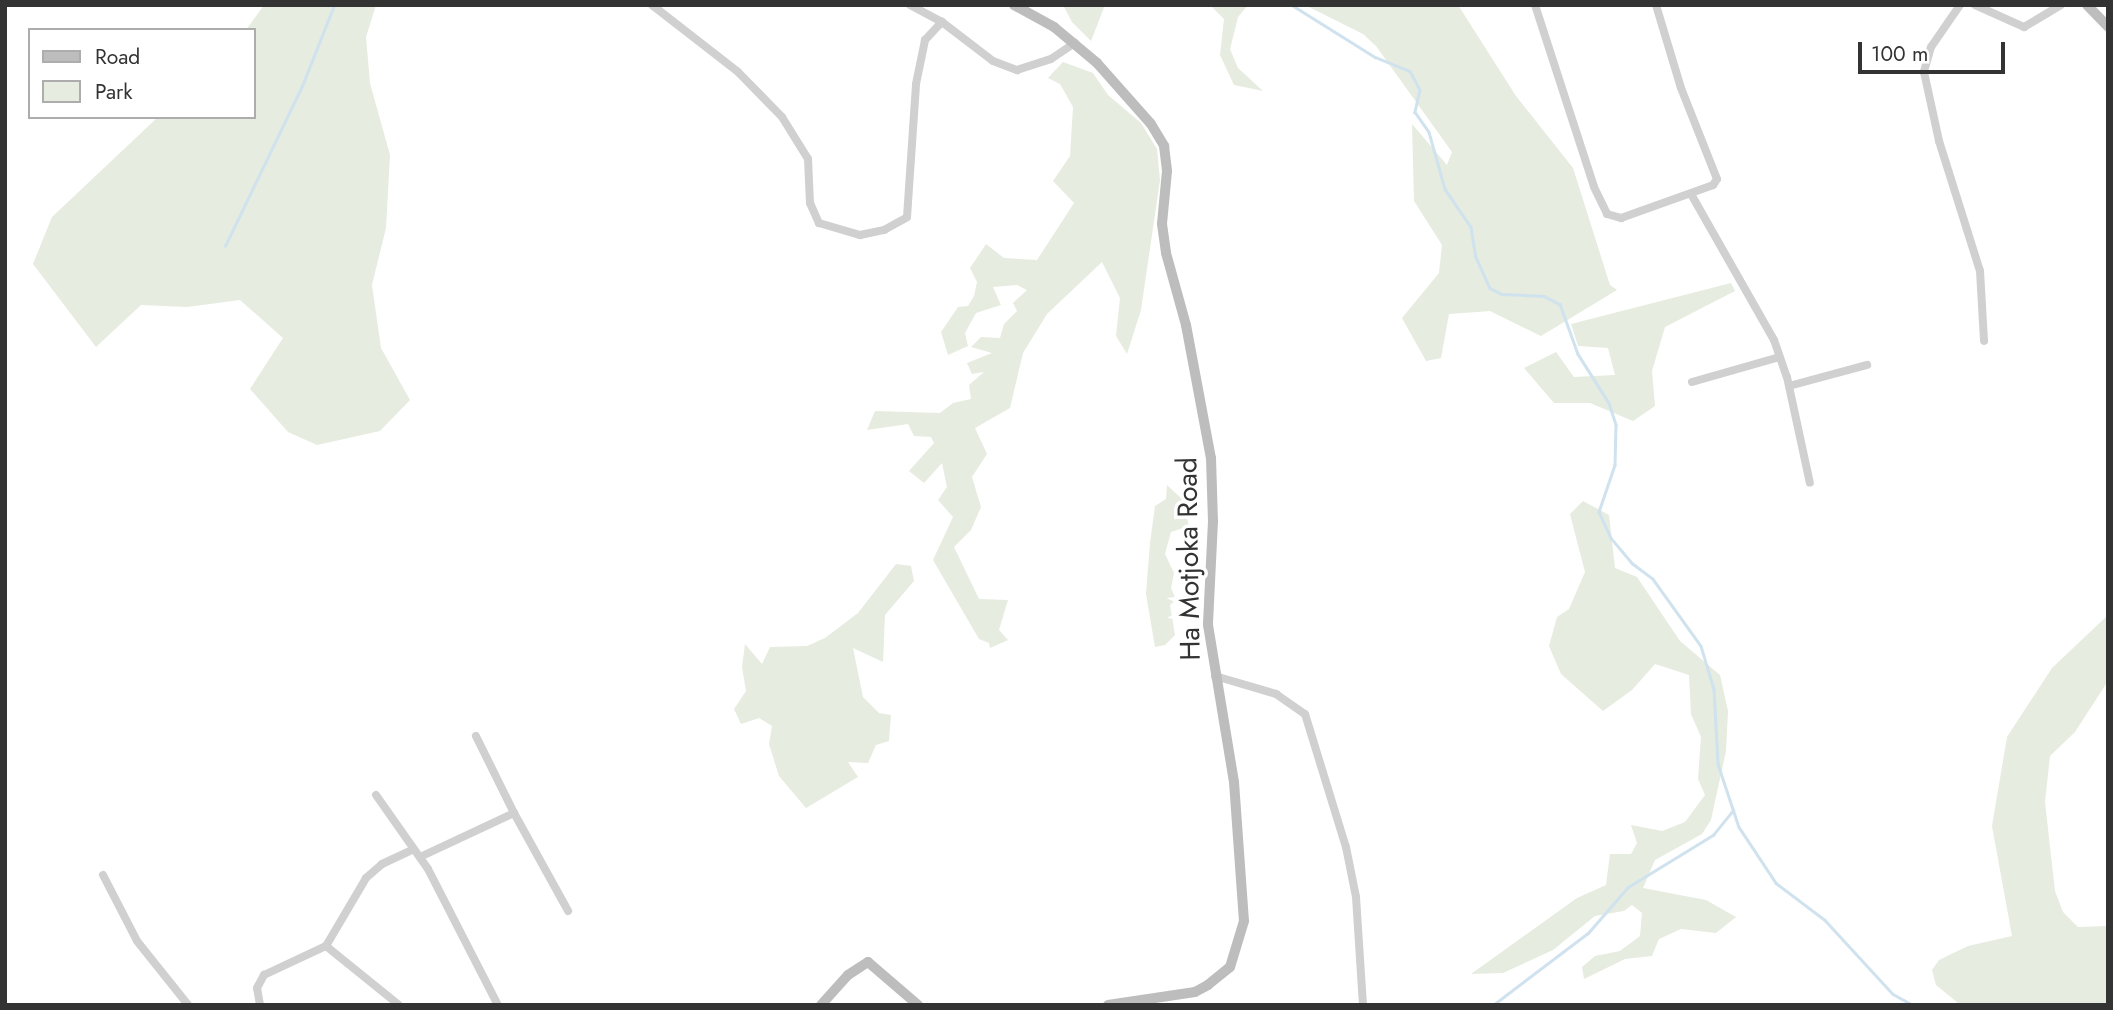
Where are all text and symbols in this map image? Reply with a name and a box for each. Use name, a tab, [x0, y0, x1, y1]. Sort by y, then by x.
legend	[28, 28, 256, 119]
scale bar	[1861, 28, 2008, 72]
text: 100 m	[1871, 39, 1928, 69]
text: Road	[95, 42, 140, 72]
text: Park	[95, 77, 132, 107]
street label: Ha Motjoka Road	[1170, 457, 1208, 661]

